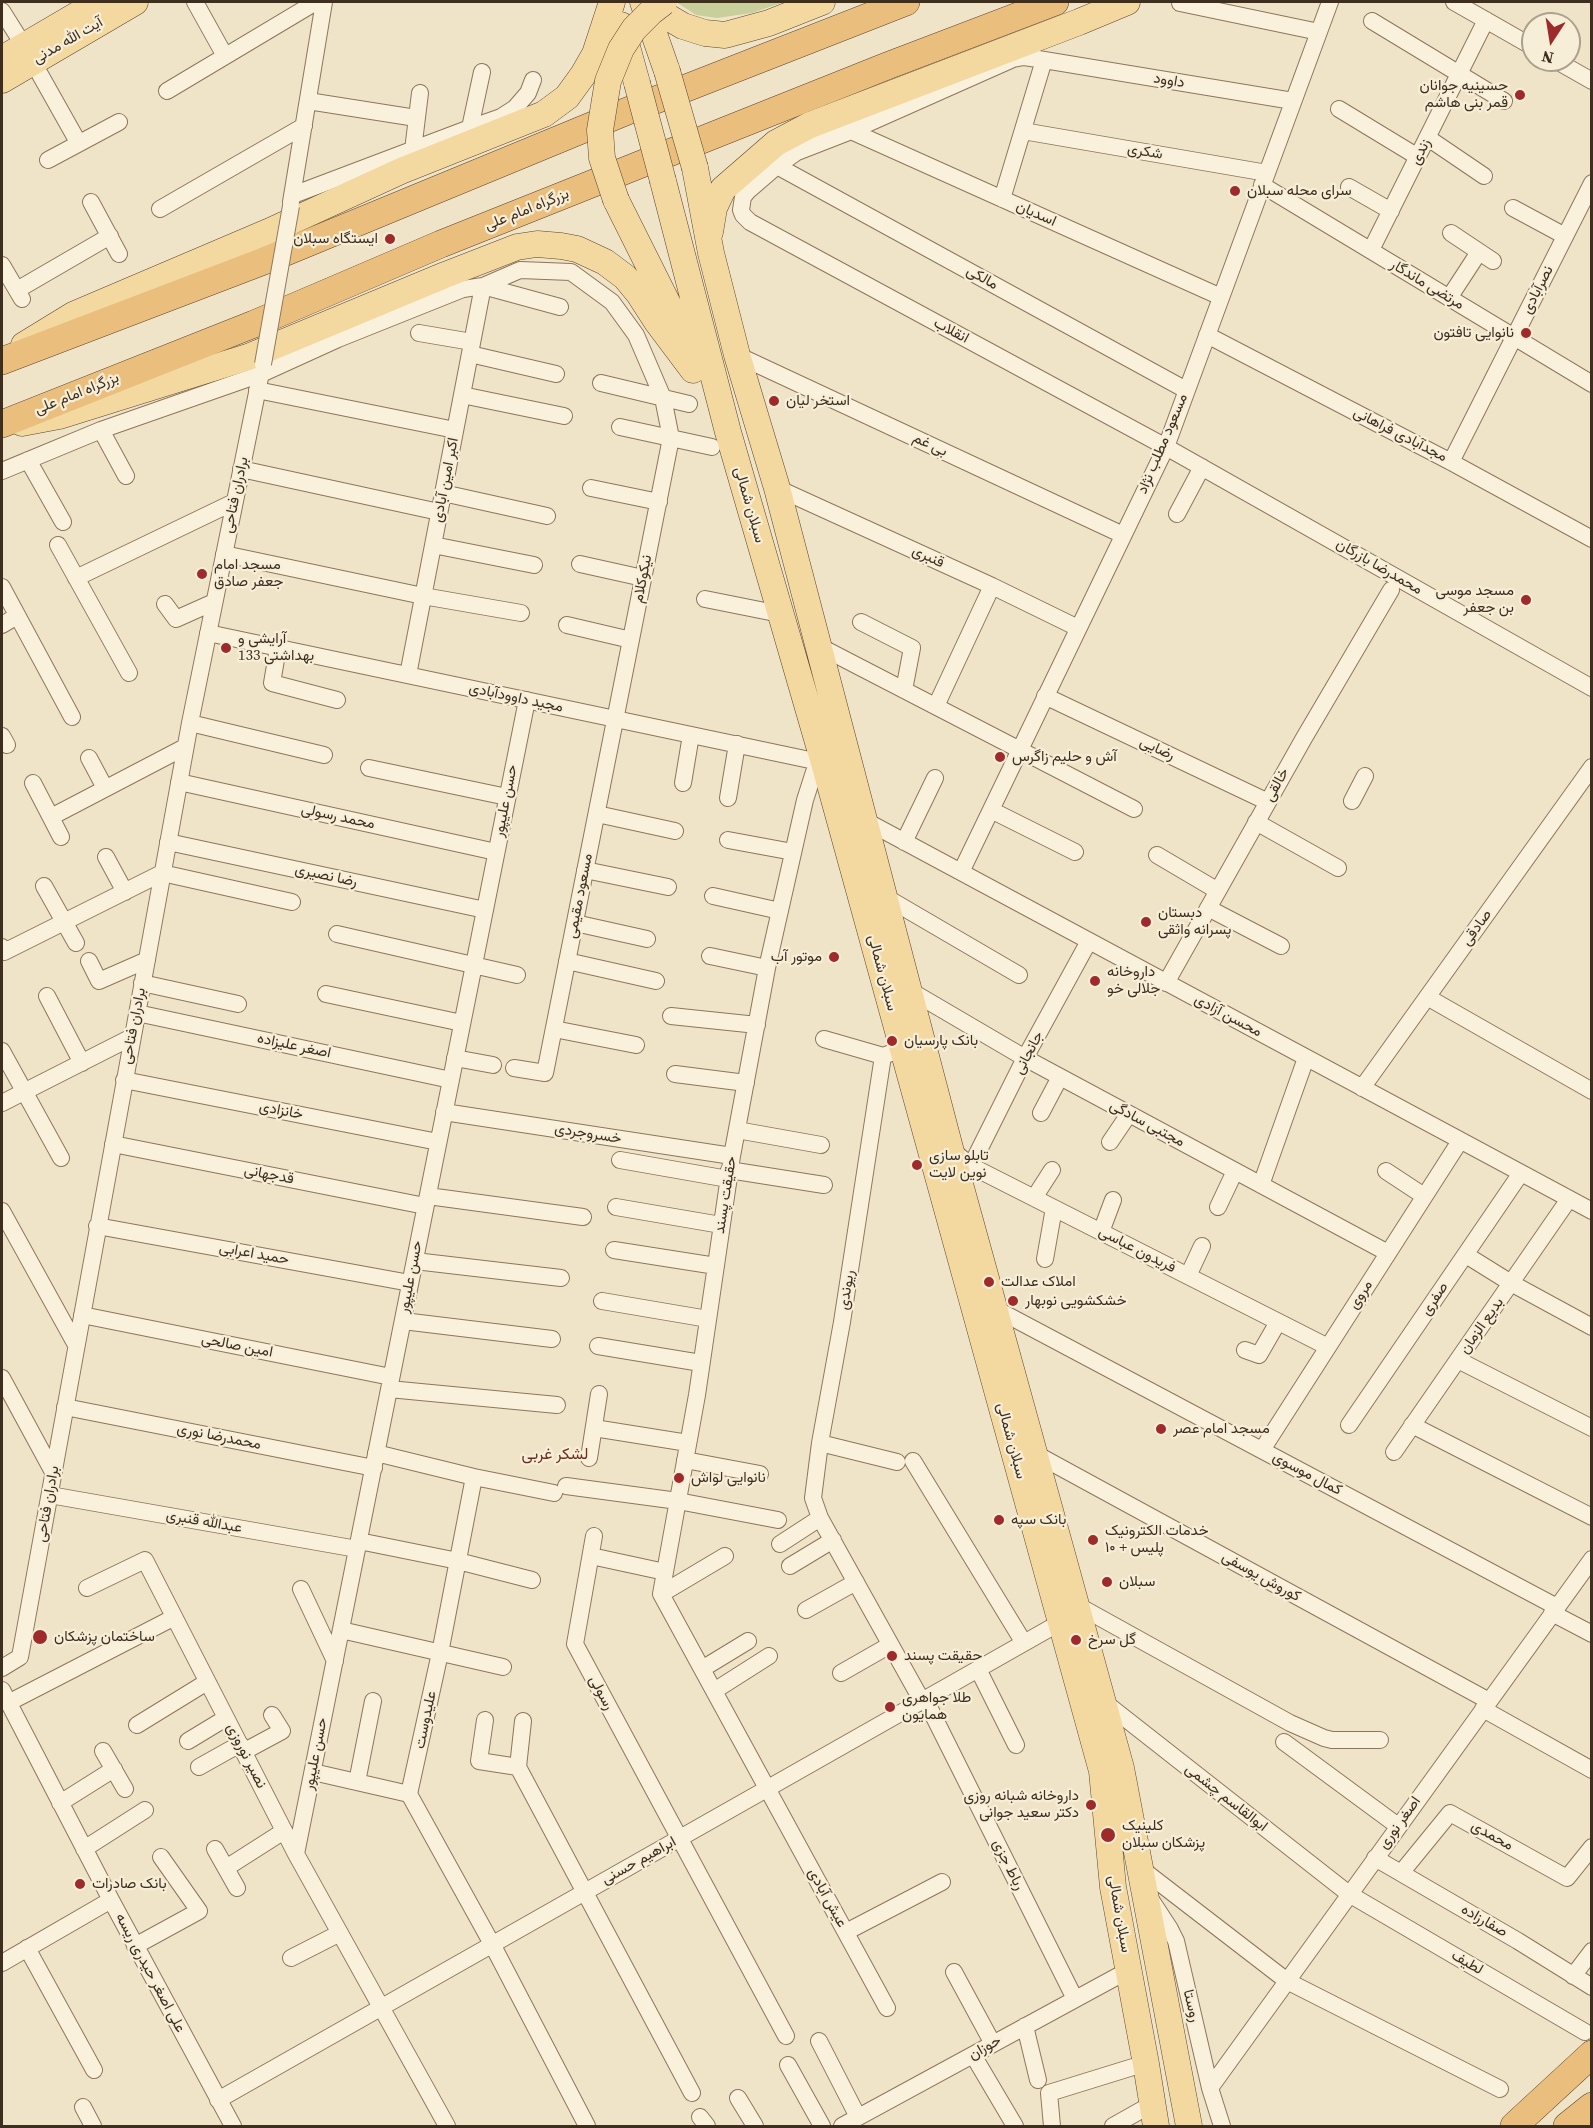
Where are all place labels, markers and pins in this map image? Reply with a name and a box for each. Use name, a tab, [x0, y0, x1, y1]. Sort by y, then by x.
place label: حسینیه جوانان قمر بنی هاشم	[1420, 77, 1508, 112]
marker: حسینیه جوانان قمر بنی هاشم	[1513, 88, 1527, 102]
place label: سرای محله سبلان	[1247, 182, 1352, 200]
marker: سرای محله سبلان	[1228, 184, 1242, 198]
place label: ایستگاه سبلان	[293, 230, 378, 248]
marker: ایستگاه سبلان	[383, 232, 397, 246]
place label: نانوایی تافتون	[1433, 324, 1514, 342]
marker: نانوایی تافتون	[1519, 326, 1533, 340]
place label: استخر لیان	[786, 392, 850, 410]
marker: استخر لیان	[767, 394, 781, 408]
place label: مسجد امام جعفر صادق	[214, 556, 283, 591]
marker: مسجد امام جعفر صادق	[195, 567, 209, 581]
place label: مسجد موسی بن جعفر	[1435, 582, 1514, 617]
marker: مسجد موسی بن جعفر	[1519, 593, 1533, 607]
place label: آرایشی و بهداشتی 133	[238, 630, 314, 665]
marker: آرایشی و بهداشتی 133	[219, 641, 233, 655]
place label: آش و حلیم زاگرس	[1012, 748, 1117, 766]
marker: آش و حلیم زاگرس	[993, 750, 1007, 764]
place label: دبستان پسرانه واثقی	[1158, 904, 1231, 939]
marker: دبستان پسرانه واثقی	[1139, 915, 1153, 929]
place label: موتور آب	[771, 948, 822, 966]
marker: موتور آب	[827, 950, 841, 964]
place label: داروخانه جلالی خو	[1107, 963, 1160, 998]
marker: داروخانه جلالی خو	[1088, 974, 1102, 988]
place label: بانک پارسیان	[904, 1032, 978, 1050]
marker: بانک پارسیان	[885, 1034, 899, 1048]
place label: تابلو سازی نوین لایت	[929, 1147, 989, 1182]
marker: تابلو سازی نوین لایت	[910, 1158, 924, 1172]
place label: املاک عدالت	[1001, 1273, 1076, 1291]
marker: املاک عدالت	[982, 1275, 996, 1289]
place label: خشکشویی نوبهار	[1025, 1292, 1127, 1310]
marker: خشکشویی نوبهار	[1006, 1294, 1020, 1308]
place label: مسجد امام عصر	[1173, 1420, 1270, 1438]
marker: مسجد امام عصر	[1154, 1422, 1168, 1436]
place label: نانوایی لواش	[691, 1469, 766, 1487]
marker: نانوایی لواش	[672, 1471, 686, 1485]
place label: بانک سپه	[1011, 1511, 1066, 1529]
marker: بانک سپه	[992, 1513, 1006, 1527]
place label: خدمات الکترونیک پلیس + ۱۰	[1105, 1522, 1208, 1557]
marker: خدمات الکترونیک پلیس + ۱۰	[1086, 1533, 1100, 1547]
place label: سبلان	[1119, 1573, 1155, 1591]
marker: سبلان	[1100, 1575, 1114, 1589]
marker: ساختمان پزشکان	[31, 1628, 49, 1646]
place label: ساختمان پزشکان	[54, 1628, 155, 1646]
place label: گل سرخ	[1088, 1631, 1136, 1649]
marker: گل سرخ	[1069, 1633, 1083, 1647]
place label: حقیقت پسند	[904, 1647, 982, 1665]
marker: حقیقت پسند	[885, 1649, 899, 1663]
place label: طلا جواهری همایون	[902, 1689, 971, 1724]
marker: طلا جواهری همایون	[883, 1700, 897, 1714]
place label: داروخانه شبانه روزی دکتر سعید جوانی	[963, 1787, 1079, 1822]
marker: داروخانه شبانه روزی دکتر سعید جوانی	[1084, 1798, 1098, 1812]
place label: کلینیک پزشکان سبلان	[1122, 1817, 1205, 1852]
marker: کلینیک پزشکان سبلان	[1099, 1826, 1117, 1844]
place label: بانک صادرات	[92, 1875, 167, 1893]
marker: بانک صادرات	[73, 1877, 87, 1891]

